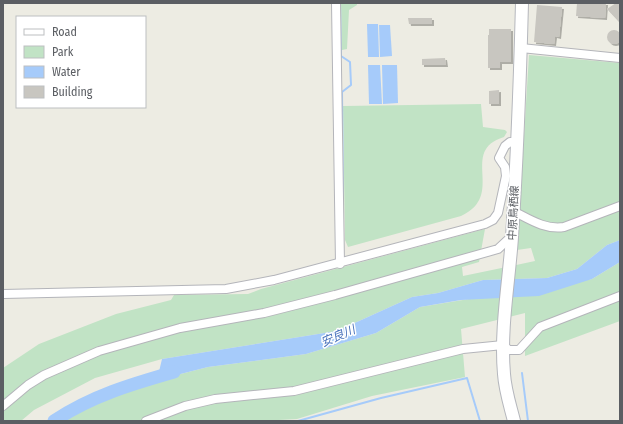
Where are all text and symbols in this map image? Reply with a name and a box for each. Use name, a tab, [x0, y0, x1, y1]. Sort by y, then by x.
legend	[16, 16, 146, 108]
text: Road	[52, 25, 77, 39]
text: Park	[52, 45, 74, 59]
text: Water	[52, 65, 81, 79]
text: Building	[52, 85, 93, 99]
street label: 中原鳥栖線	[506, 185, 521, 241]
water label: 安良川	[319, 322, 359, 349]

